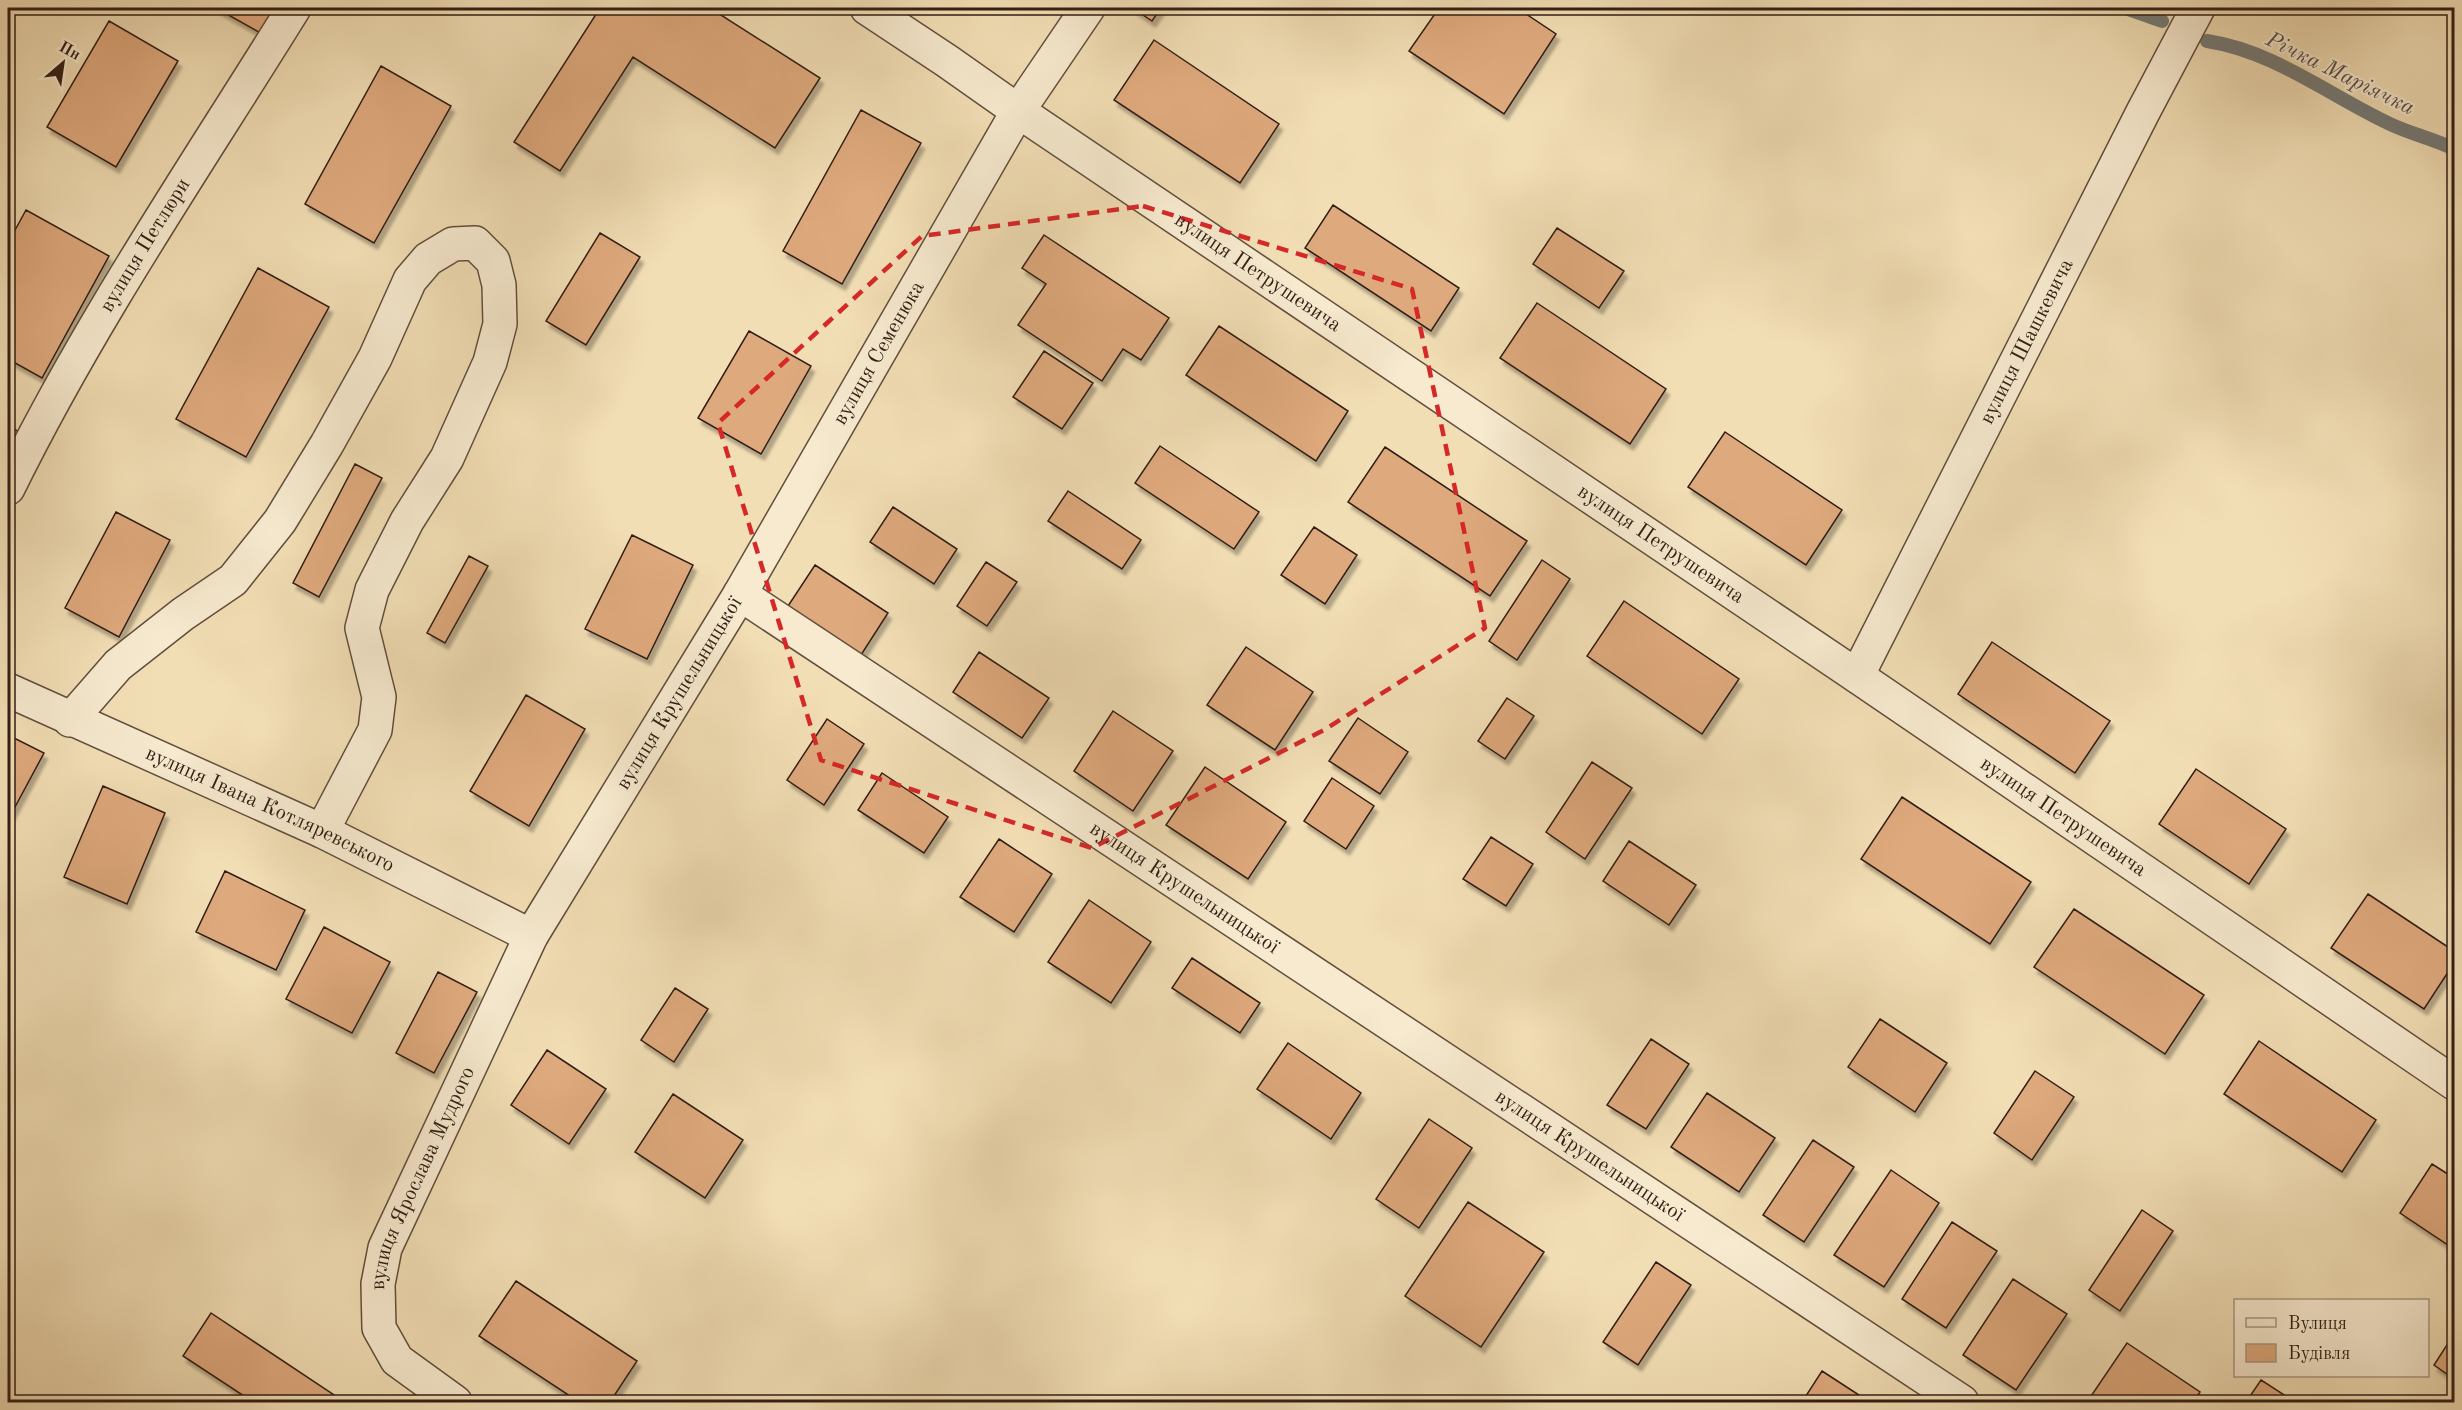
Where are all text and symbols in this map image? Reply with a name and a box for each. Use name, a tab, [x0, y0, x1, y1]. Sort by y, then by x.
water label: Річка Маріячка	[2261, 28, 2418, 120]
north arrow	[33, 33, 93, 93]
text: Пн	[56, 39, 83, 64]
street label: вулиця Петлюри	[96, 175, 194, 316]
street label: вулиця Петрушевича	[1171, 209, 1345, 336]
street label: вулиця Шашкевича	[1976, 255, 2077, 428]
street label: вулиця Семенюка	[829, 278, 928, 429]
street label: вулиця Петрушевича	[1574, 481, 1748, 607]
street label: вулиця Крушельницької	[613, 593, 746, 793]
street label: вулиця Івана Котляревського	[143, 743, 398, 876]
street label: вулиця Петрушевича	[1976, 753, 2150, 881]
street label: вулиця Крушельницької	[1086, 818, 1283, 958]
street label: вулиця Ярослава Мудрого	[367, 1063, 479, 1290]
street label: вулиця Крушельницької	[1491, 1086, 1688, 1226]
legend	[2234, 1299, 2429, 1377]
text: Вулиця	[2288, 1315, 2347, 1333]
text: Будівля	[2288, 1345, 2350, 1363]

